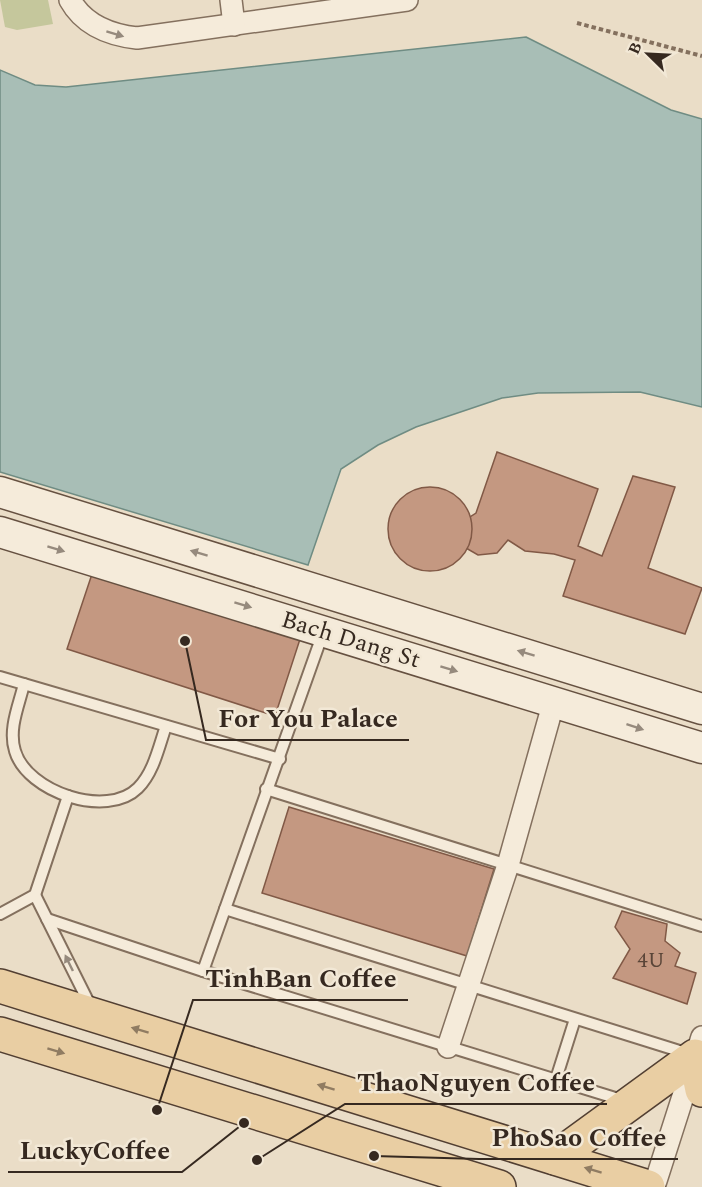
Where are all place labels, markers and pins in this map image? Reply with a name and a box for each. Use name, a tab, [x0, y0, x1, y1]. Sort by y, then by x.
callout: For You Palace	[206, 696, 409, 740]
callout: TinhBan Coffee	[193, 956, 408, 1000]
callout: ThaoNguyen Coffee	[345, 1060, 607, 1104]
callout: PhoSao Coffee	[479, 1115, 678, 1159]
callout: LuckyCoffee	[8, 1128, 182, 1172]

